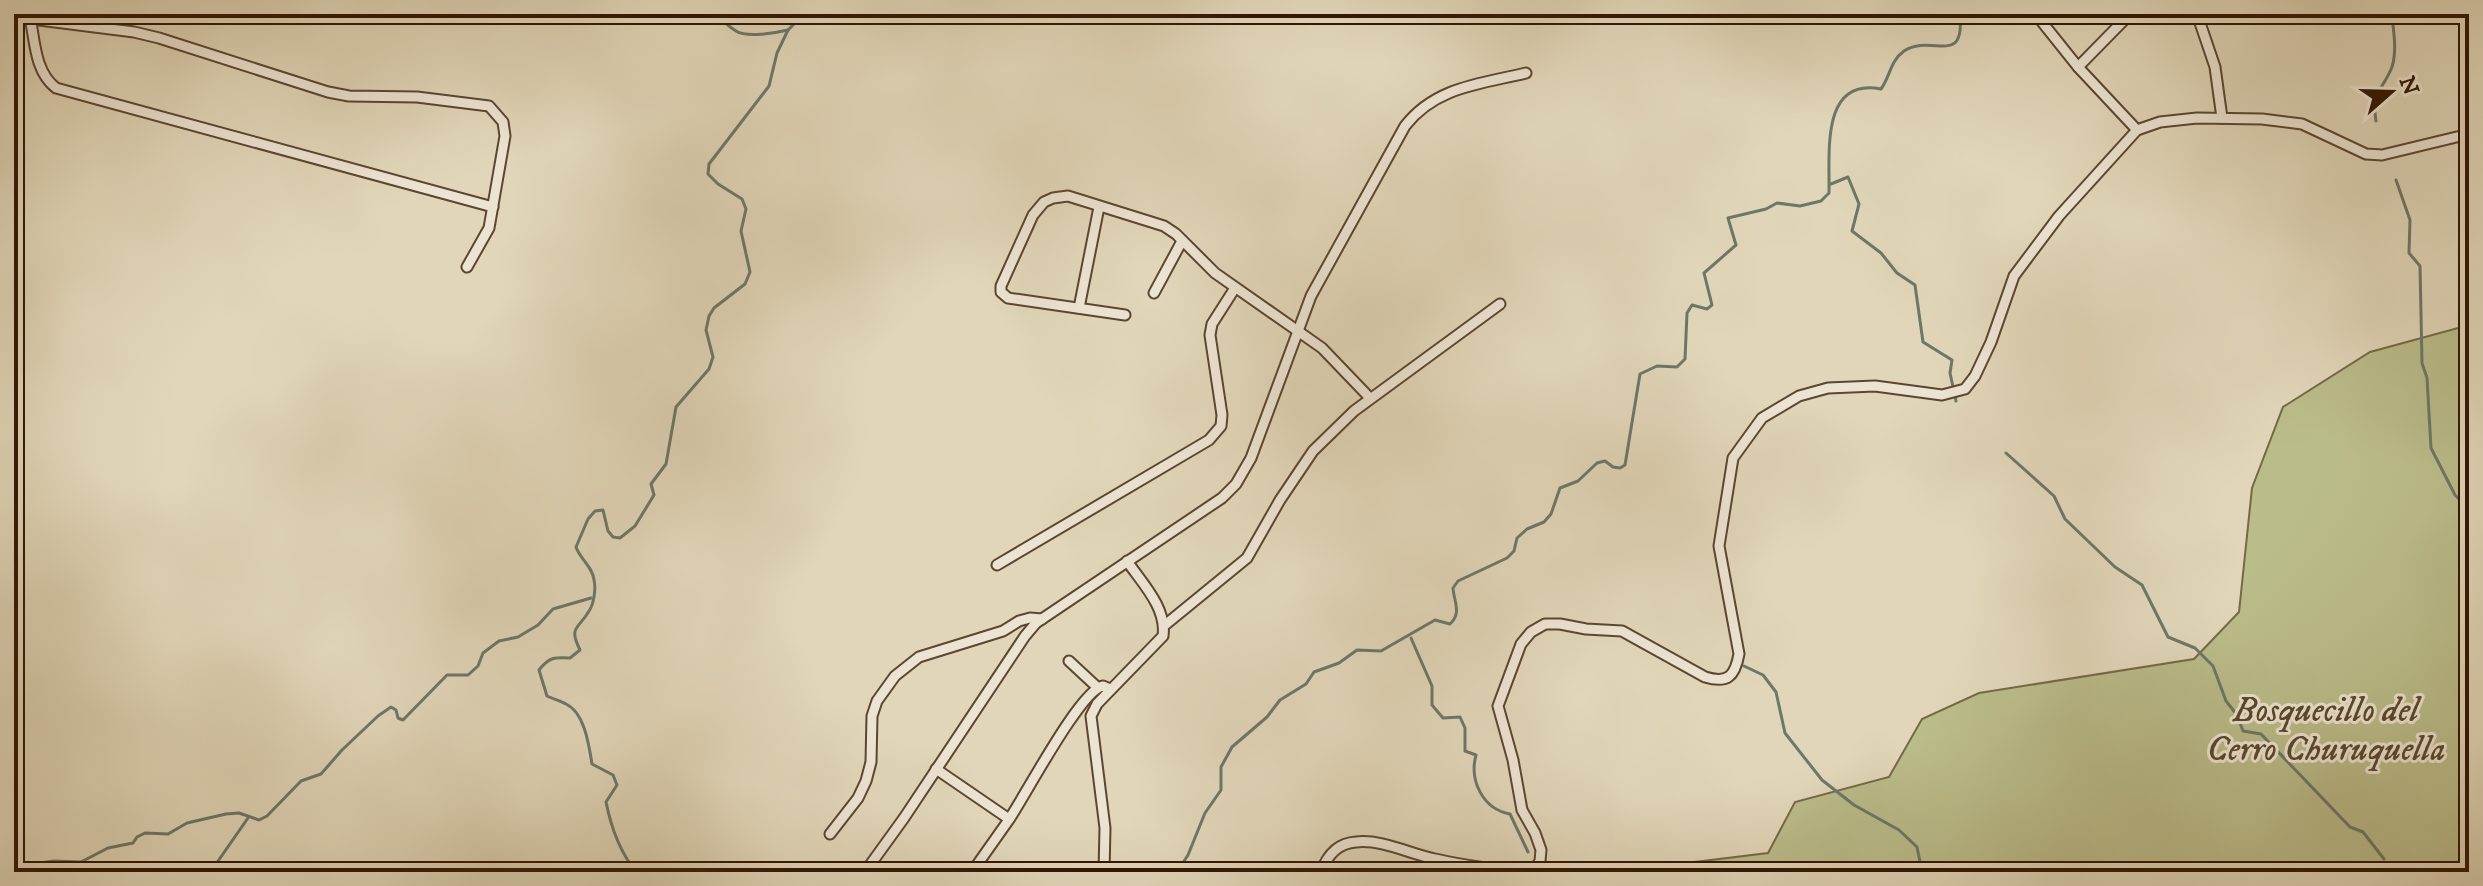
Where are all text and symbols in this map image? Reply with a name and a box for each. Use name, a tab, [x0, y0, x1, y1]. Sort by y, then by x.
north arrow	[2351, 52, 2431, 132]
text: N	[2393, 73, 2424, 99]
park label: Bosquecillo del Cerro Churuquella	[2207, 690, 2445, 771]

